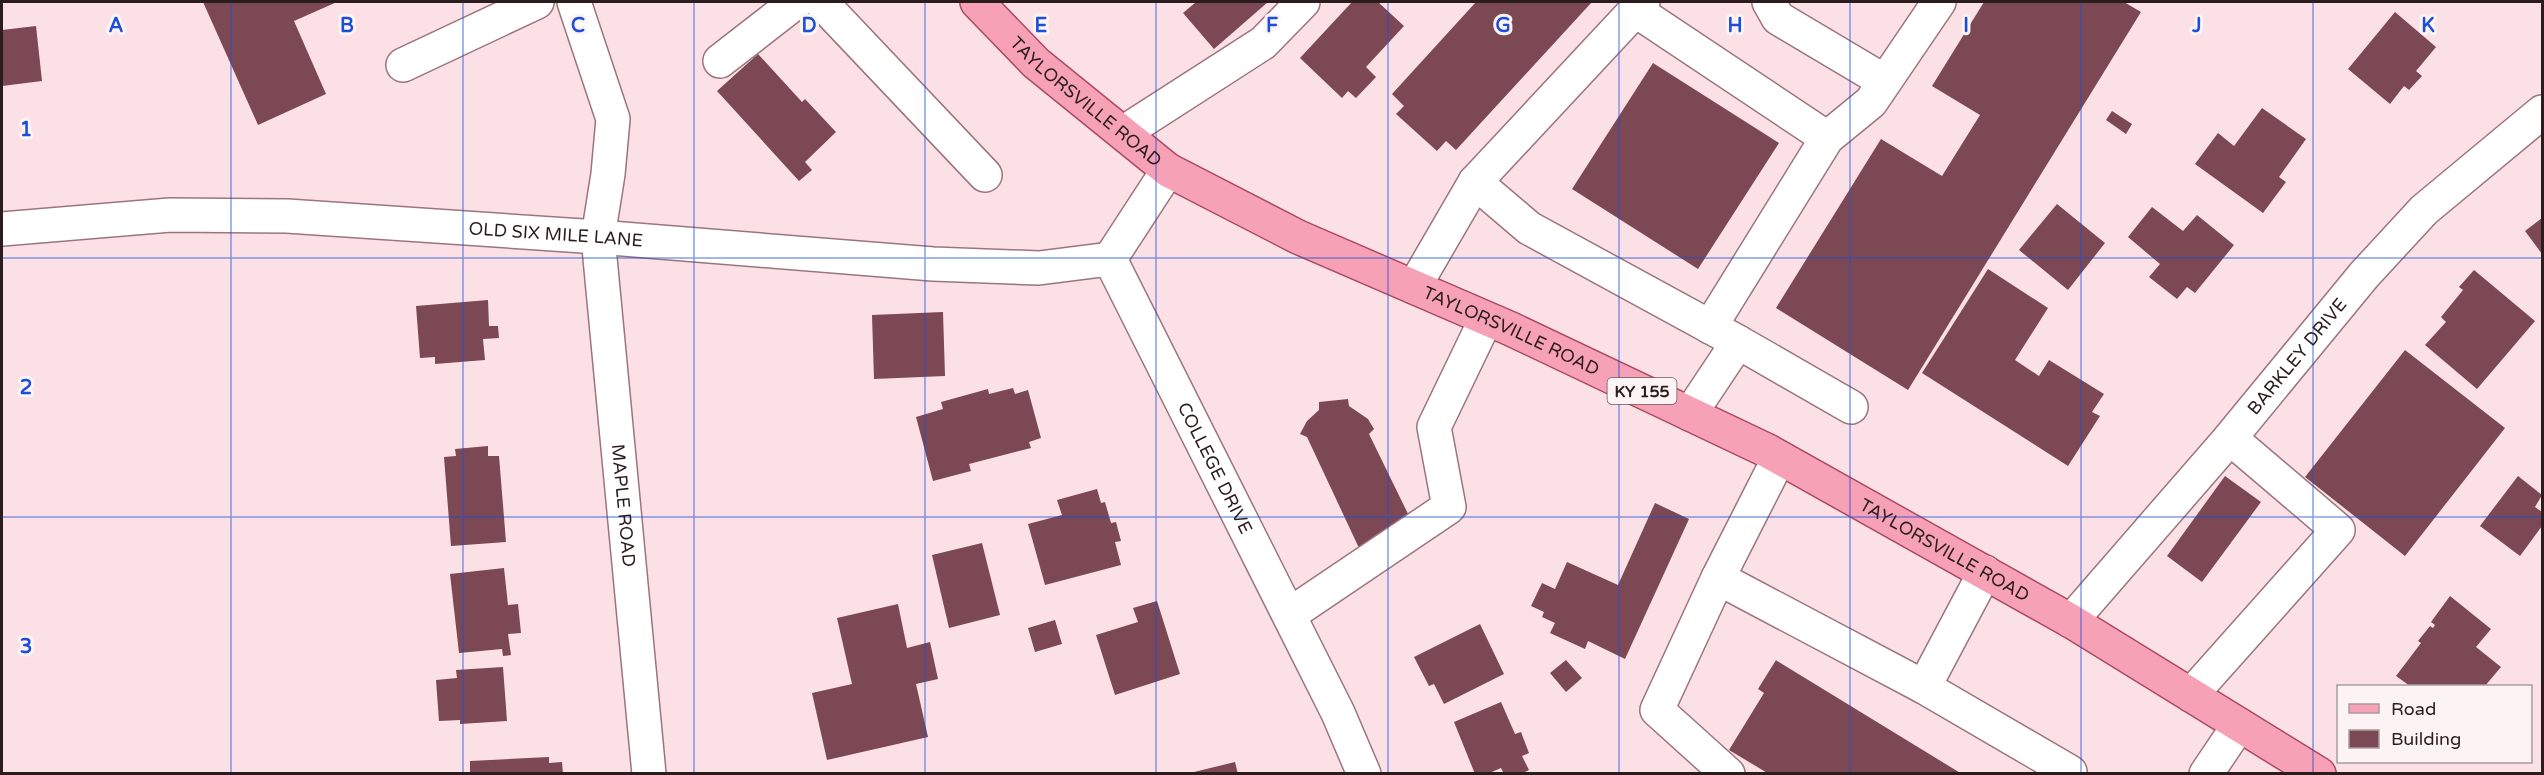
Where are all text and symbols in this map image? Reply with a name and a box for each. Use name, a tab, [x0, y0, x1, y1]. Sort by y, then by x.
text: A	[109, 14, 124, 38]
text: B	[340, 14, 354, 38]
text: C	[571, 14, 585, 38]
text: D	[801, 14, 817, 38]
text: E	[1035, 14, 1048, 38]
text: F	[1266, 14, 1278, 38]
text: G	[1495, 14, 1511, 38]
text: H	[1727, 14, 1743, 38]
text: I	[1963, 14, 1969, 38]
text: J	[2191, 14, 2202, 38]
text: K	[2421, 14, 2435, 38]
street label: TAYLORSVILLE ROAD	[1006, 32, 1166, 172]
text: 1	[20, 118, 32, 142]
street label: OLD SIX MILE LANE	[468, 217, 644, 252]
street label: TAYLORSVILLE ROAD	[1420, 281, 1603, 380]
street label: BARKLEY DRIVE	[2243, 294, 2351, 419]
text: 2	[20, 376, 32, 400]
road number: KY 155	[1608, 378, 1676, 404]
street label: COLLEGE DRIVE	[1173, 399, 1257, 537]
street label: MAPLE ROAD	[607, 443, 640, 568]
street label: TAYLORSVILLE ROAD	[1856, 494, 2033, 606]
text: 3	[20, 635, 32, 659]
legend	[2337, 685, 2532, 763]
text: Road	[2391, 698, 2436, 720]
text: Building	[2391, 728, 2461, 750]

